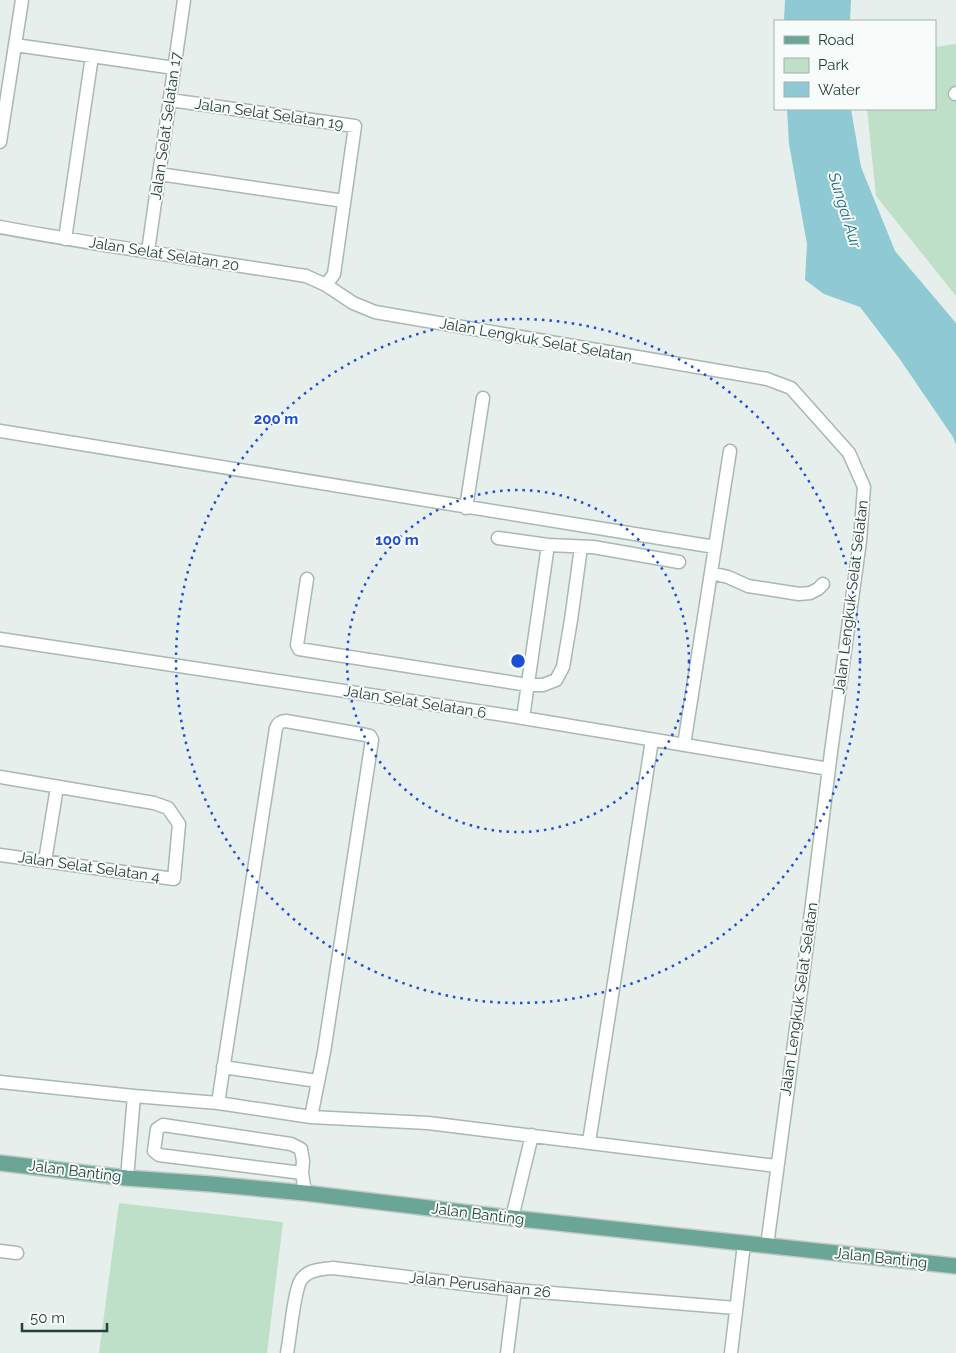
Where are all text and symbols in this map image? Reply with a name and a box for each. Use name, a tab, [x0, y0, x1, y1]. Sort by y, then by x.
legend	[774, 20, 936, 110]
text: Road	[818, 31, 854, 49]
street label: Jalan Selat Selatan 17	[147, 51, 185, 201]
text: Park	[818, 56, 849, 74]
text: Water	[818, 81, 861, 99]
street label: Jalan Selat Selatan 19	[193, 95, 345, 133]
water label: Sungai Aur	[824, 169, 866, 251]
street label: Jalan Selat Selatan 20	[88, 233, 240, 275]
street label: Jalan Lengkuk Selat Selatan	[438, 314, 634, 366]
text: 200 m	[254, 410, 298, 428]
street label: Jalan Lengkuk Selat Selatan	[830, 499, 872, 695]
text: 100 m	[375, 531, 419, 549]
centre of rings	[509, 652, 527, 670]
street label: Jalan Selat Selatan 6	[342, 682, 488, 722]
street label: Jalan Selat Selatan 4	[17, 848, 161, 886]
street label: Jalan Lengkuk Selat Selatan	[777, 901, 821, 1097]
street label: Jalan Banting	[28, 1156, 122, 1186]
street label: Jalan Banting	[431, 1199, 525, 1229]
street label: Jalan Banting	[834, 1244, 928, 1272]
street label: Jalan Perusahaan 26	[408, 1269, 552, 1301]
scale bar	[22, 1300, 108, 1332]
text: 50 m	[30, 1309, 65, 1327]

